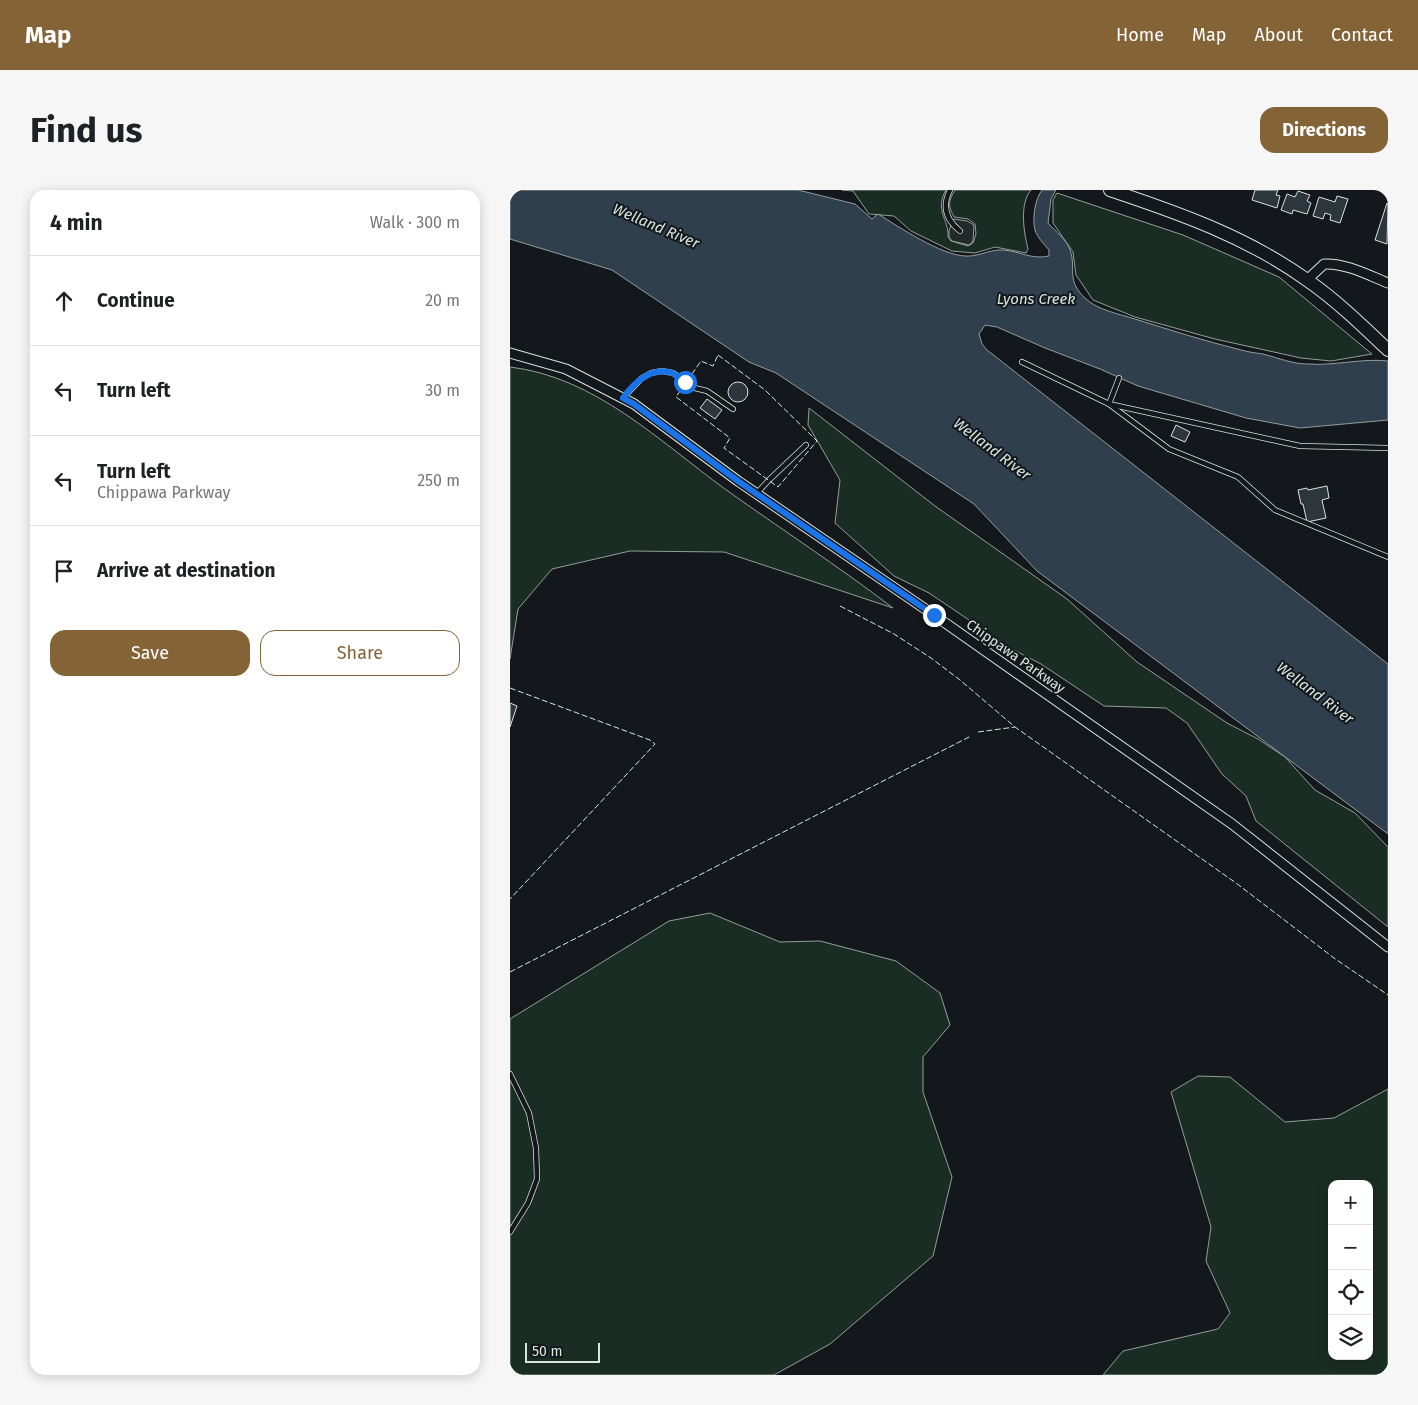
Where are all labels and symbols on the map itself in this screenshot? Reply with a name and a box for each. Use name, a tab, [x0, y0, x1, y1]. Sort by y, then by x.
water label: Welland River	[610, 200, 703, 253]
water label: Lyons Creek	[997, 290, 1075, 308]
route start	[674, 371, 697, 394]
water label: Welland River	[950, 414, 1035, 485]
route end	[923, 604, 946, 627]
street label: Chippawa Parkway	[963, 616, 1069, 697]
water label: Welland River	[1273, 658, 1358, 729]
scale bar	[525, 1340, 600, 1363]

